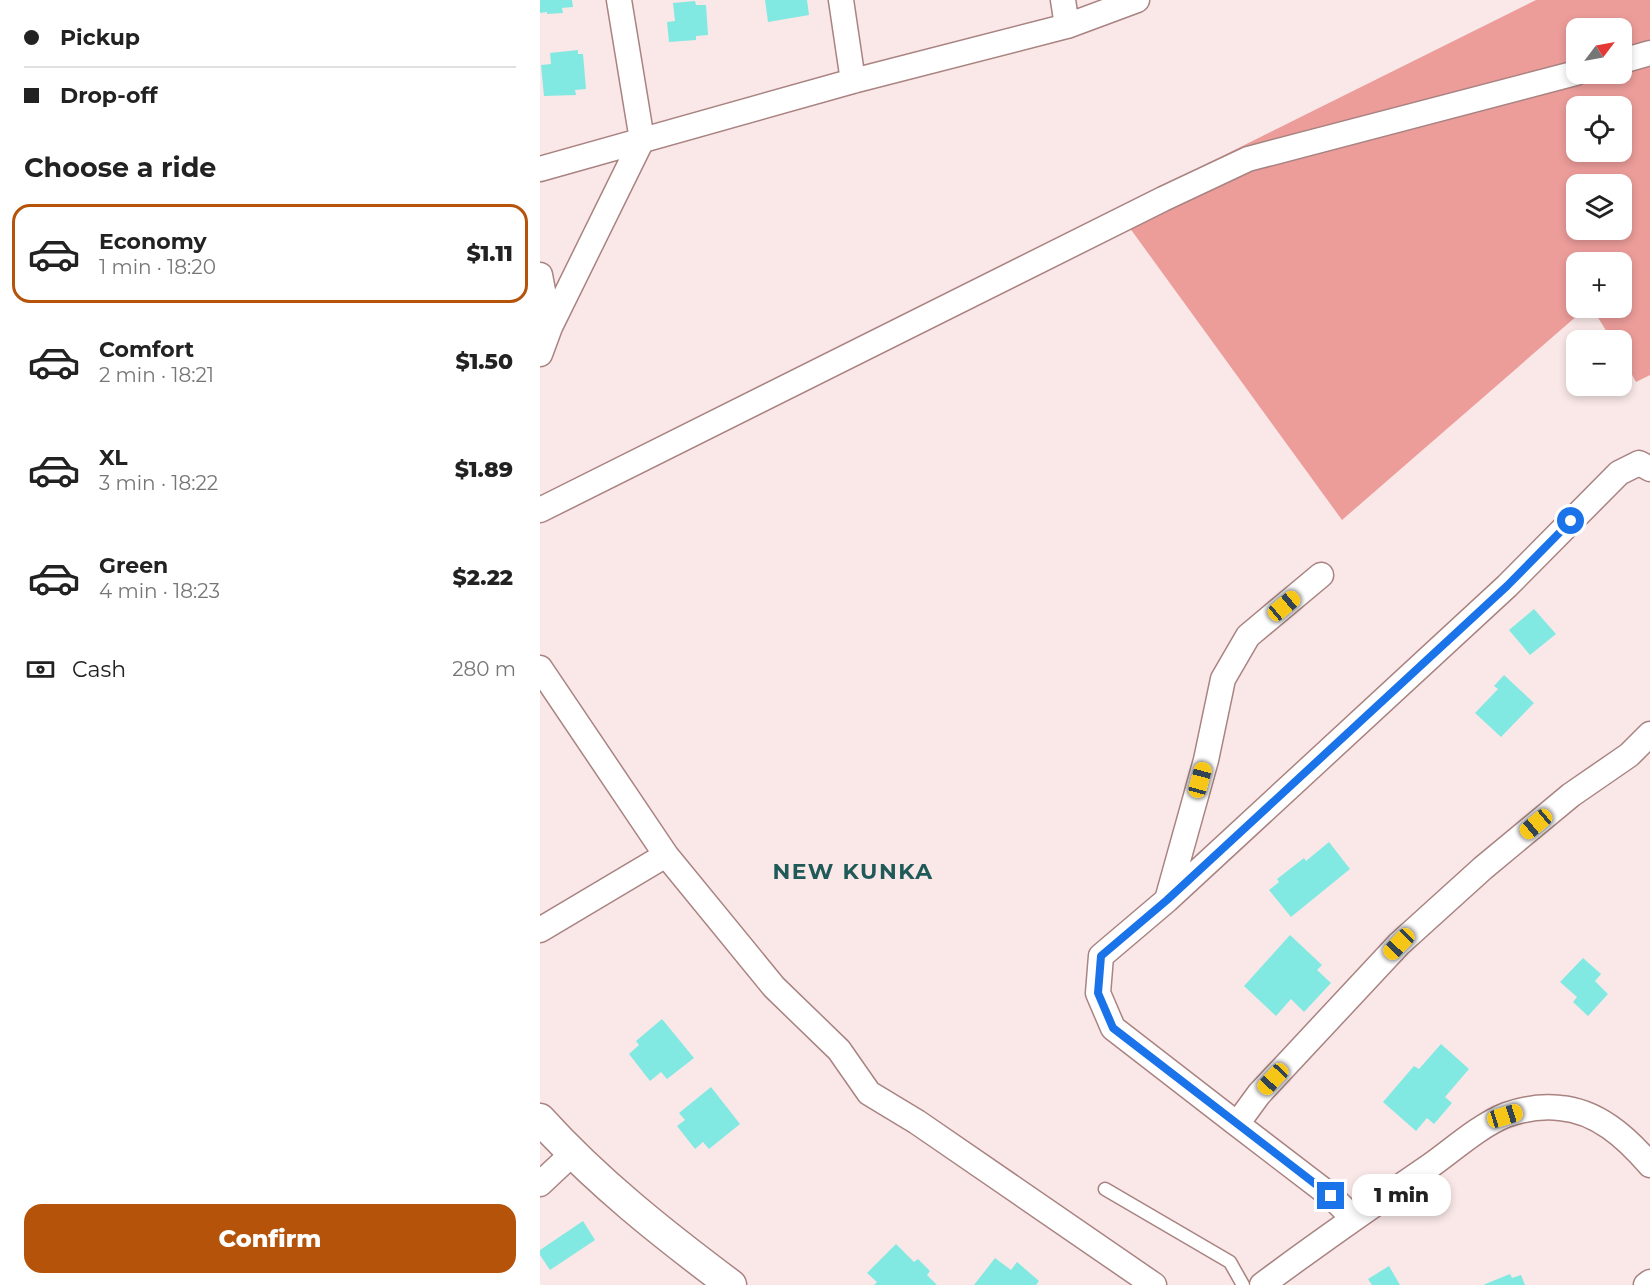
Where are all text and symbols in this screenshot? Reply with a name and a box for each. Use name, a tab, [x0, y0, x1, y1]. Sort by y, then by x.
north arrow	[1566, 18, 1632, 84]
map controls	[1566, 18, 1632, 396]
text: Pickup	[60, 24, 140, 51]
text: Drop-off	[60, 82, 158, 109]
button: locate	[1566, 96, 1632, 162]
text: Choose a ride	[24, 151, 216, 184]
button: layers	[1566, 174, 1632, 240]
icon: car	[27, 227, 81, 281]
text: Economy	[99, 228, 207, 255]
text: $1.11	[466, 240, 513, 267]
button: +	[1566, 252, 1632, 318]
text: 1 min · 18:20	[99, 255, 216, 279]
button: −	[1566, 330, 1632, 396]
icon: car	[27, 335, 81, 389]
text: Comfort	[99, 336, 194, 363]
text: $1.50	[455, 348, 513, 375]
text: 2 min · 18:21	[99, 363, 214, 387]
icon: car	[27, 443, 81, 497]
text: XL	[99, 444, 128, 471]
text: $1.89	[455, 456, 513, 483]
text: 3 min · 18:22	[99, 471, 218, 495]
route start	[1557, 507, 1584, 534]
icon: car	[27, 551, 81, 605]
text: Green	[99, 552, 168, 579]
text: $2.22	[453, 564, 513, 591]
text: 4 min · 18:23	[99, 579, 220, 603]
car	[1264, 588, 1304, 624]
icon: cash	[24, 653, 57, 686]
text: Cash	[72, 656, 126, 683]
text: 280 m	[452, 657, 516, 681]
car	[1187, 760, 1213, 800]
car	[1516, 806, 1556, 842]
district label: NEW KUNKA	[772, 858, 934, 885]
car	[1380, 925, 1418, 963]
car	[1254, 1060, 1292, 1098]
car	[1485, 1102, 1525, 1130]
callout: 1 min	[1352, 1175, 1451, 1217]
route end	[1317, 1182, 1344, 1209]
text: 1 min	[1374, 1183, 1429, 1207]
button: Confirm	[24, 1204, 516, 1273]

